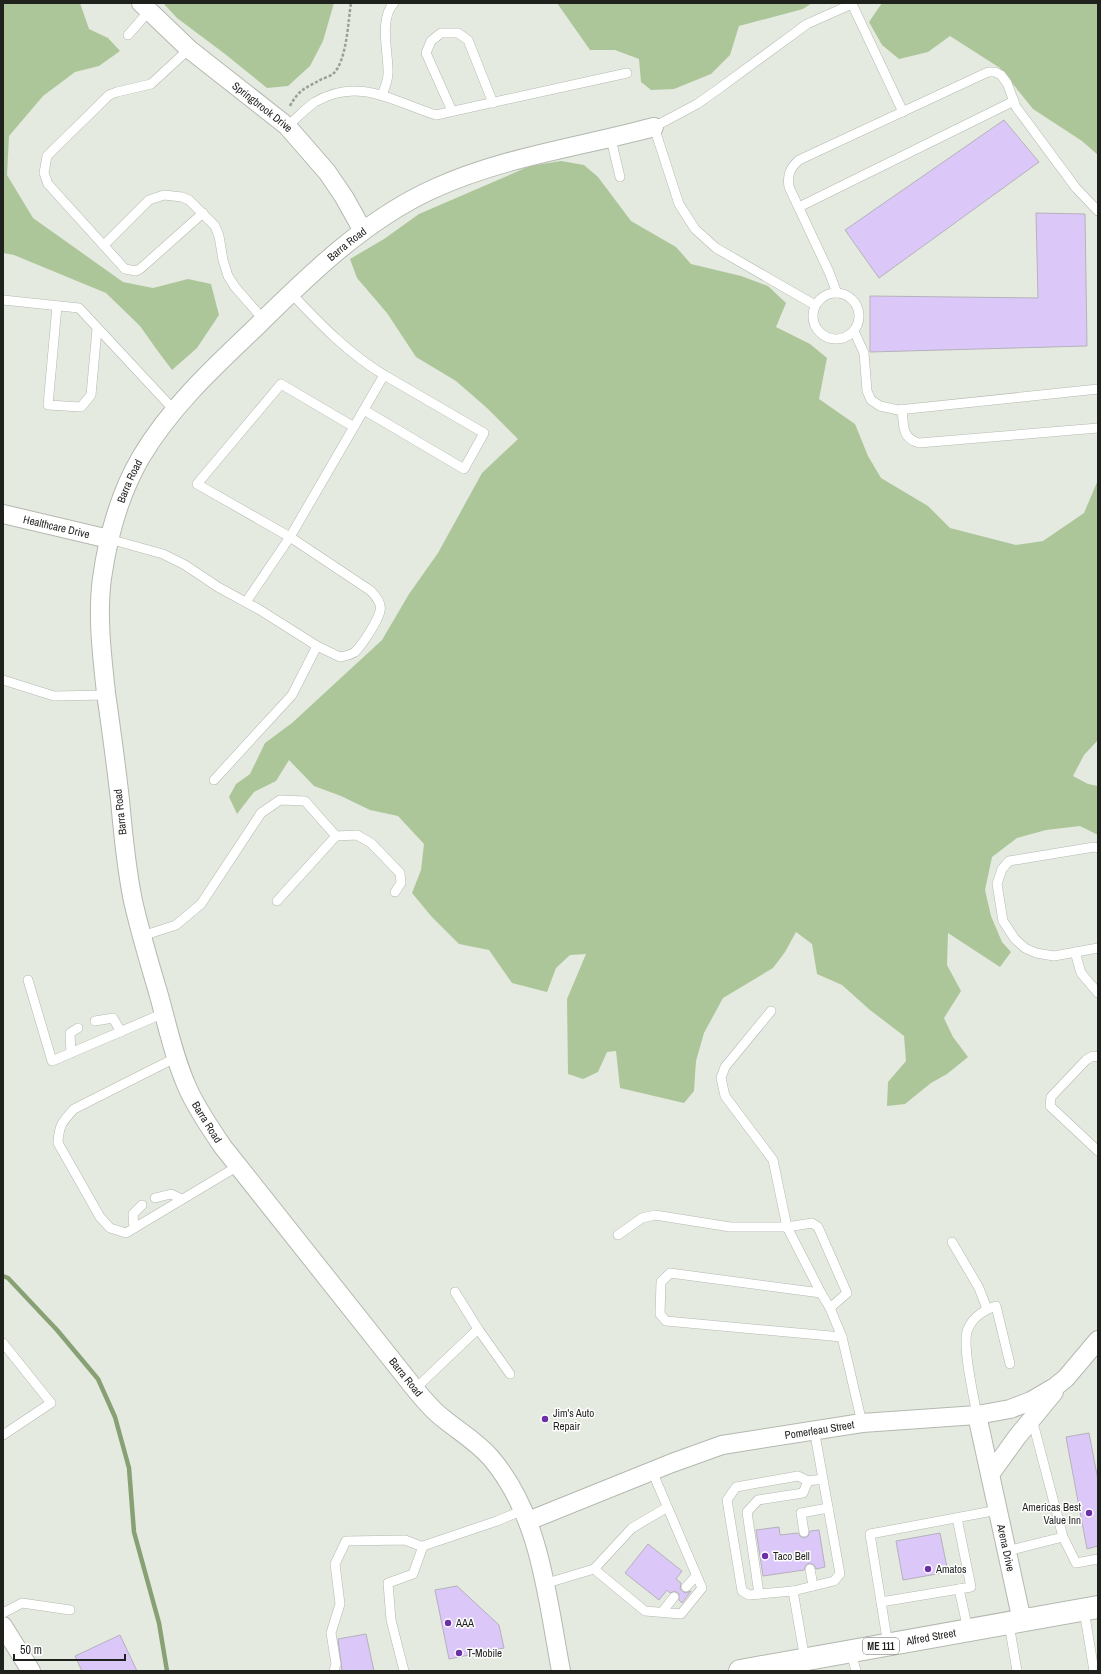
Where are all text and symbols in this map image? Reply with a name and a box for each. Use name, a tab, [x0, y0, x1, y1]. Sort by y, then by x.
street label: Springbrook Drive	[229, 79, 296, 135]
street label: Barra Road	[324, 224, 369, 264]
street label: Barra Road	[114, 457, 145, 505]
street label: Healthcare Drive	[22, 512, 91, 541]
street label: Barra Road	[111, 788, 129, 836]
street label: Barra Road	[189, 1099, 225, 1145]
street label: Barra Road	[386, 1355, 426, 1399]
place label: Jim's Auto Repair	[553, 1406, 594, 1433]
marker: Jim's Auto Repair	[540, 1414, 550, 1424]
street label: Pomerleau Street	[784, 1417, 856, 1442]
place label: Americas Best Value Inn	[1021, 1500, 1081, 1527]
marker: Americas Best Value Inn	[1084, 1508, 1094, 1518]
street label: Arena Drive	[994, 1522, 1018, 1573]
place label: Taco Bell	[773, 1549, 810, 1563]
marker: Taco Bell	[760, 1551, 770, 1561]
place label: Amatos	[935, 1562, 967, 1576]
marker: Amatos	[923, 1564, 933, 1574]
place label: AAA	[455, 1616, 475, 1630]
marker: AAA	[443, 1618, 453, 1628]
street label: Alfred Street	[904, 1625, 957, 1648]
scale bar	[14, 1636, 125, 1662]
road number: ME 111	[863, 1638, 899, 1654]
text: 50 m	[20, 1642, 42, 1658]
place label: T-Mobile	[467, 1646, 502, 1660]
marker: T-Mobile	[454, 1648, 464, 1658]

